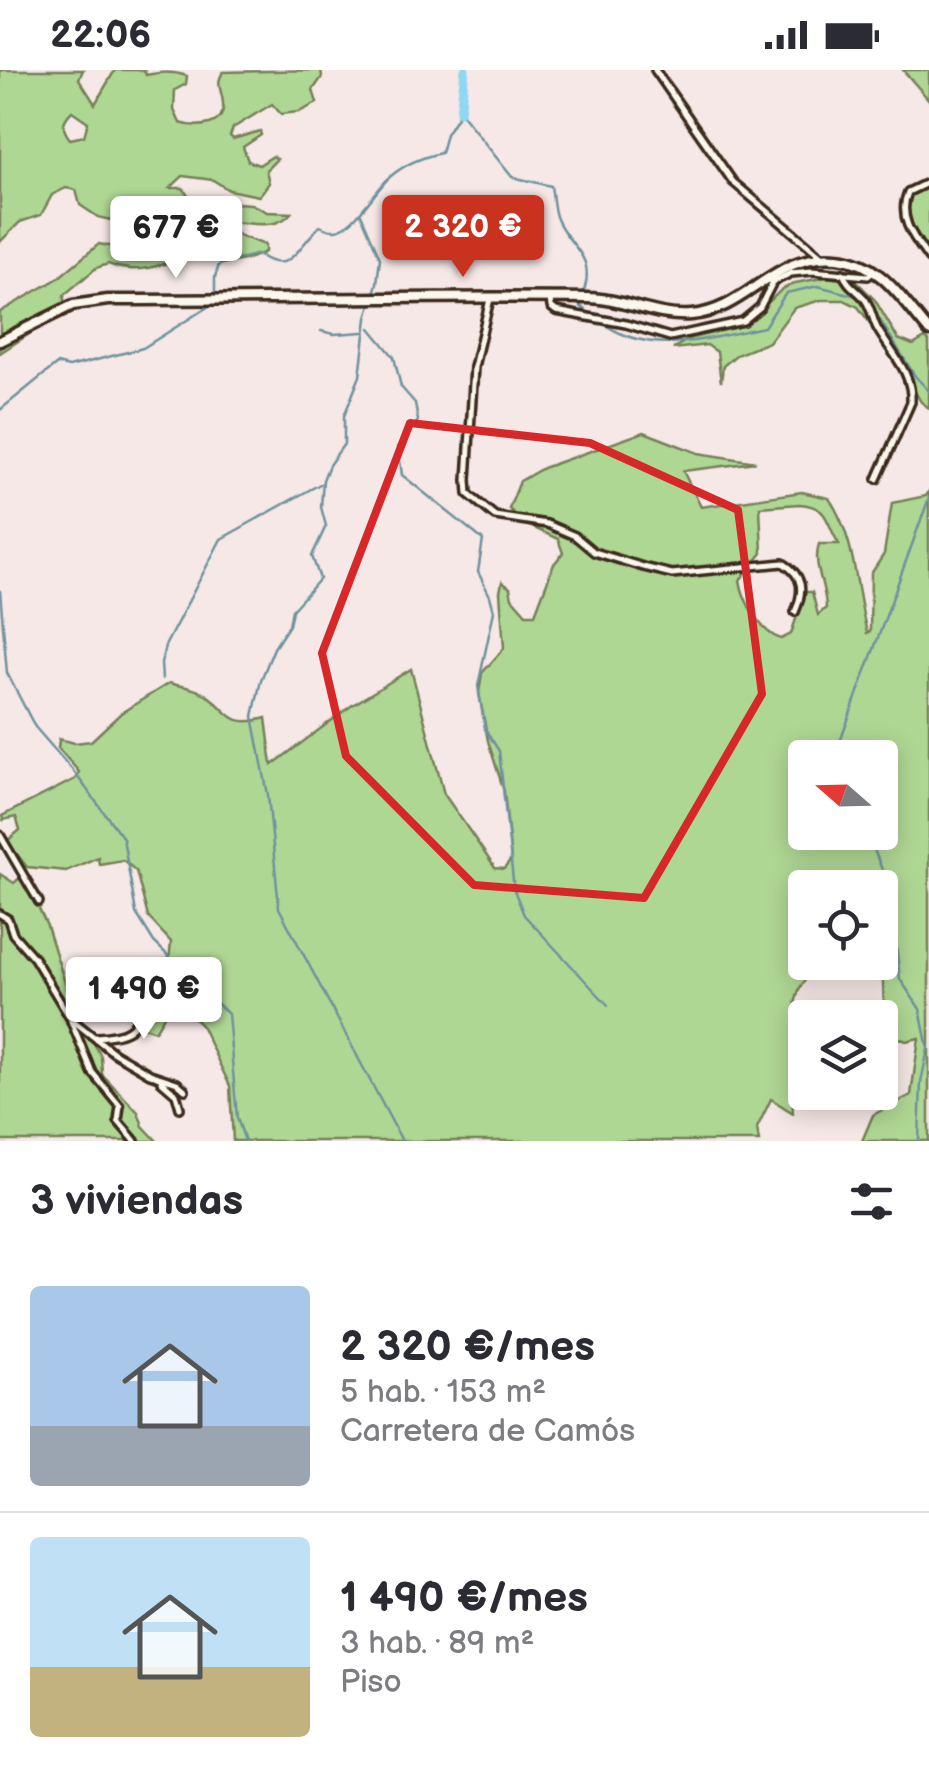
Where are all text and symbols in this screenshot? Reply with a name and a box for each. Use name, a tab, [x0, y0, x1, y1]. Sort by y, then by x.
text: 22:06	[50, 13, 151, 58]
pin: 2 320 €	[371, 195, 555, 280]
pin: 677 €	[106, 196, 246, 281]
text: 2 320 €	[404, 208, 522, 247]
text: 677 €	[132, 209, 220, 248]
north arrow	[788, 740, 898, 850]
map controls	[788, 740, 898, 1110]
button: locate	[788, 870, 898, 980]
pin: 1 490 €	[52, 957, 236, 1042]
text: 1 490 €	[88, 970, 200, 1009]
button: layers	[788, 1000, 898, 1110]
icon: filters	[844, 1174, 899, 1229]
text: 3 viviendas	[30, 1176, 243, 1227]
text: 2 320 €/mes	[340, 1322, 595, 1373]
icon: home	[110, 1326, 230, 1446]
text: 5 hab. · 153 m²	[340, 1373, 546, 1412]
text: Carretera de Camós	[340, 1412, 635, 1451]
text: 1 490 €/mes	[340, 1573, 588, 1624]
icon: home	[110, 1577, 230, 1697]
text: 3 hab. · 89 m²	[340, 1624, 534, 1663]
text: Piso	[340, 1663, 402, 1702]

